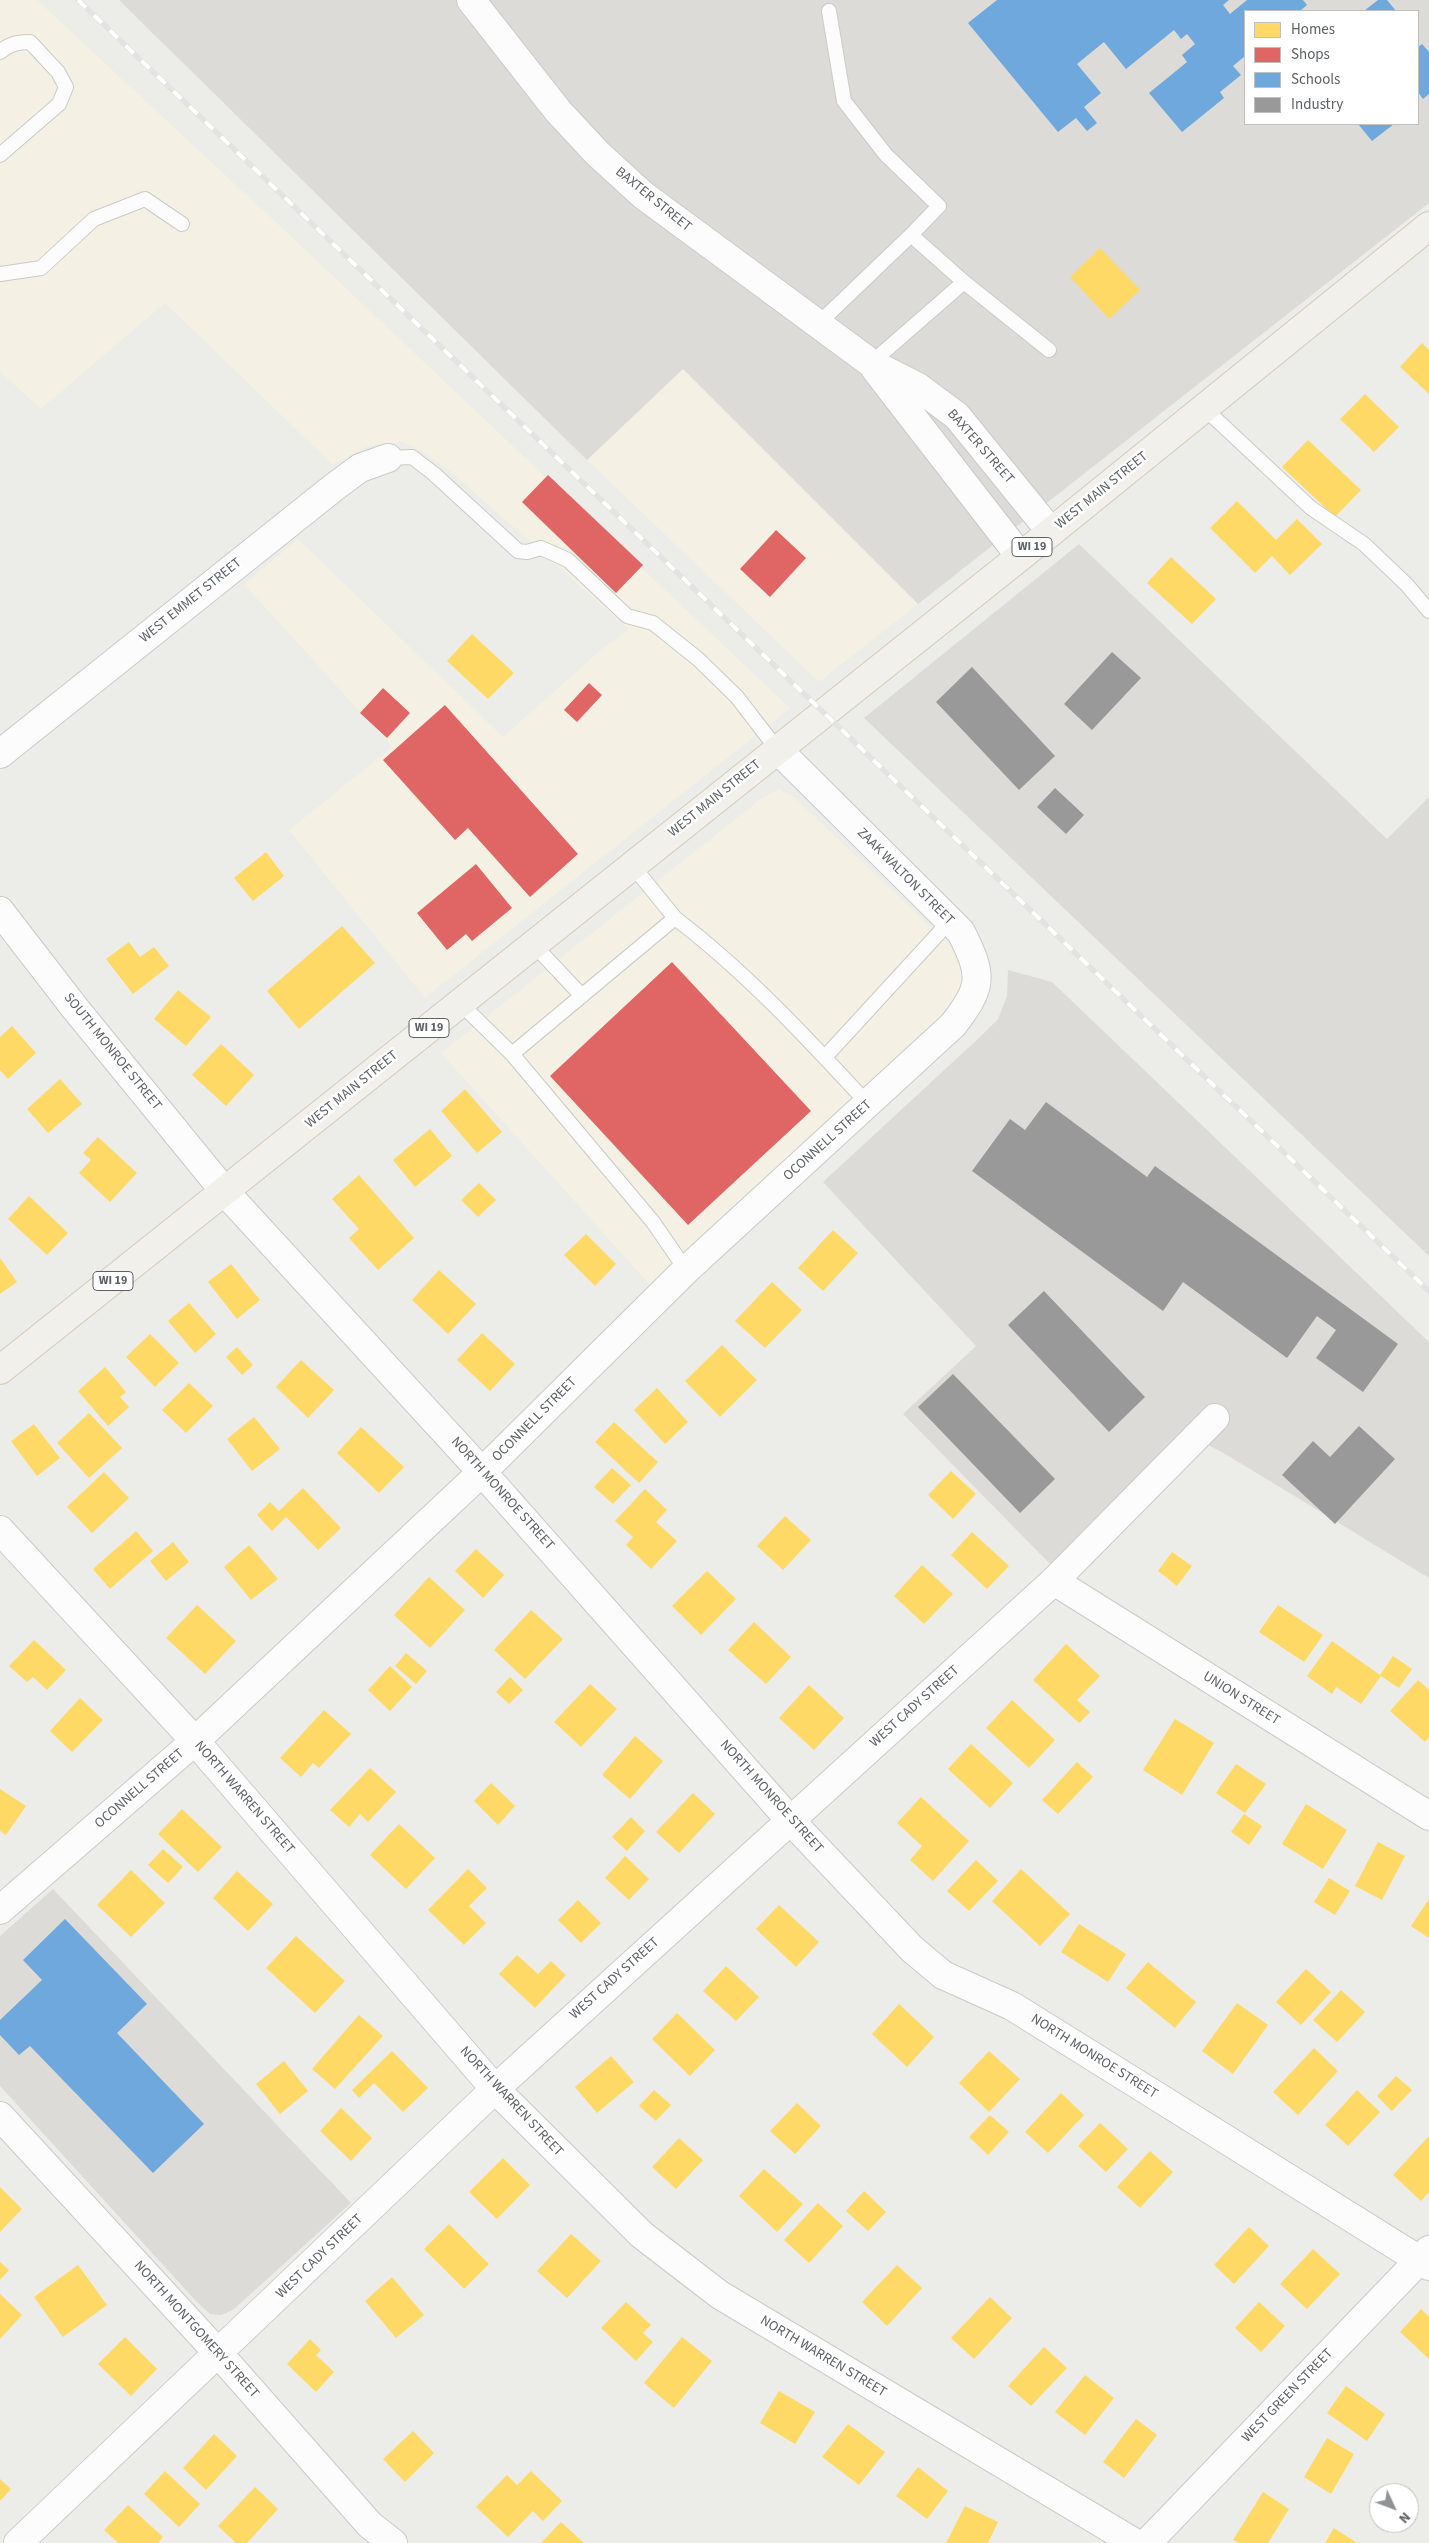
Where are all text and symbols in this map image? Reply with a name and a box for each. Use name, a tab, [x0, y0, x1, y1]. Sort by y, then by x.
legend	[1244, 10, 1419, 125]
text: Homes	[1291, 19, 1335, 40]
text: Shops	[1291, 44, 1330, 65]
text: Schools	[1291, 69, 1340, 90]
text: Industry	[1291, 94, 1343, 115]
street label: BAXTER STREET	[611, 164, 695, 236]
street label: BAXTER STREET	[943, 406, 1017, 488]
street label: WEST MAIN STREET	[1052, 449, 1152, 533]
road number: WI 19	[1012, 538, 1052, 556]
street label: WEST EMMET STREET	[137, 555, 245, 647]
street label: WEST MAIN STREET	[665, 757, 765, 841]
street label: ZAAK WALTON STREET	[853, 825, 957, 929]
street label: SOUTH MONROE STREET	[59, 990, 165, 1114]
road number: WI 19	[409, 1018, 449, 1038]
street label: WEST MAIN STREET	[302, 1048, 402, 1132]
street label: OCONNELL STREET	[780, 1097, 876, 1185]
road number: WI 19	[93, 1272, 133, 1290]
street label: OCONNELL STREET	[489, 1374, 581, 1466]
street label: NORTH MONROE STREET	[447, 1434, 557, 1554]
street label: WEST CADY STREET	[867, 1663, 963, 1751]
street label: UNION STREET	[1199, 1669, 1283, 1729]
street label: NORTH MONROE STREET	[716, 1737, 826, 1857]
street label: NORTH WARREN STREET	[190, 1738, 298, 1858]
street label: OCONNELL STREET	[92, 1746, 188, 1832]
street label: WEST CADY STREET	[567, 1935, 663, 2023]
street label: NORTH MONROE STREET	[1027, 2011, 1161, 2103]
street label: NORTH WARREN STREET	[456, 2044, 566, 2160]
street label: WEST CADY STREET	[273, 2211, 367, 2303]
street label: NORTH MONTGOMERY STREET	[130, 2258, 262, 2402]
street label: NORTH WARREN STREET	[757, 2313, 889, 2401]
street label: WEST GREEN STREET	[1239, 2346, 1337, 2446]
north arrow	[1369, 2483, 1419, 2533]
text: N	[1394, 2507, 1415, 2528]

